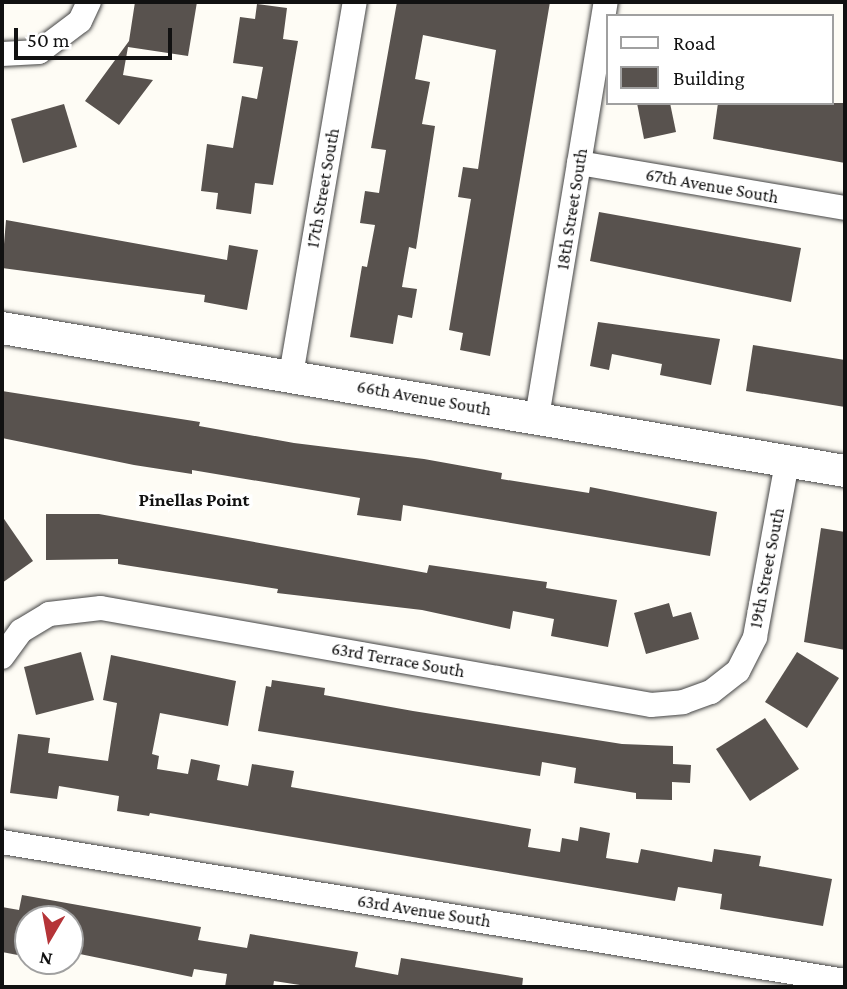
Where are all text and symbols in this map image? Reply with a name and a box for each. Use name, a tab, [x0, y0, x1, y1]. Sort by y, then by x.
scale bar	[18, 14, 175, 58]
legend	[606, 14, 833, 105]
text: 50 m	[27, 28, 70, 52]
text: Road	[673, 31, 716, 55]
text: Building	[673, 66, 745, 90]
street label: 17th Street South	[302, 126, 344, 250]
street label: 18th Street South	[552, 147, 592, 271]
street label: 67th Avenue South	[644, 164, 780, 208]
street label: 66th Avenue South	[355, 376, 493, 420]
district label: Pinellas Point	[139, 489, 249, 511]
street label: 19th Street South	[745, 506, 789, 630]
street label: 63rd Terrace South	[330, 638, 466, 682]
street label: 63rd Avenue South	[356, 890, 492, 932]
north arrow	[14, 905, 84, 975]
text: N	[37, 948, 54, 971]

